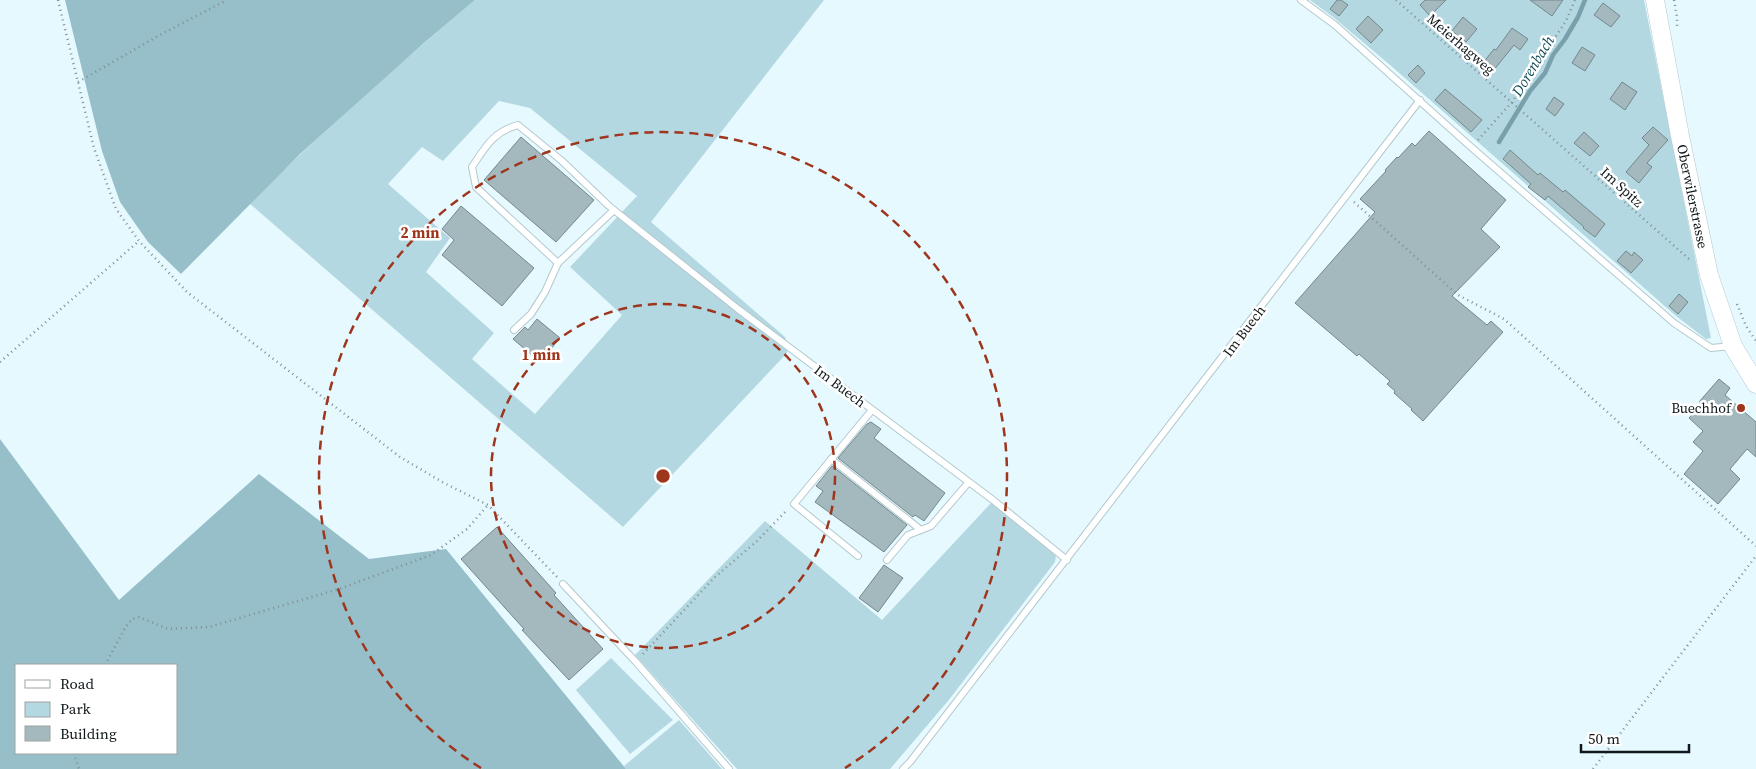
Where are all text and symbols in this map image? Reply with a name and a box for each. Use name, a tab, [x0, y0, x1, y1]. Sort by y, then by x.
street label: Meierhagweg	[1423, 9, 1499, 79]
water label: Dorenbach	[1506, 32, 1559, 101]
street label: Oberwilerstrasse	[1672, 142, 1713, 250]
street label: Im Spitz	[1596, 162, 1648, 212]
text: 2 min	[401, 222, 439, 243]
street label: Im Buech	[1218, 301, 1270, 361]
text: 1 min	[522, 344, 560, 365]
street label: Im Buech	[810, 360, 870, 412]
place label: Buechhof	[1671, 398, 1732, 418]
marker: Buechhof	[1735, 402, 1747, 414]
centre of rings	[654, 467, 672, 485]
legend	[15, 664, 178, 754]
text: Road	[60, 673, 94, 694]
text: Park	[60, 698, 92, 719]
scale bar	[1581, 722, 1688, 754]
text: Building	[60, 723, 117, 744]
text: 50 m	[1588, 728, 1620, 749]

